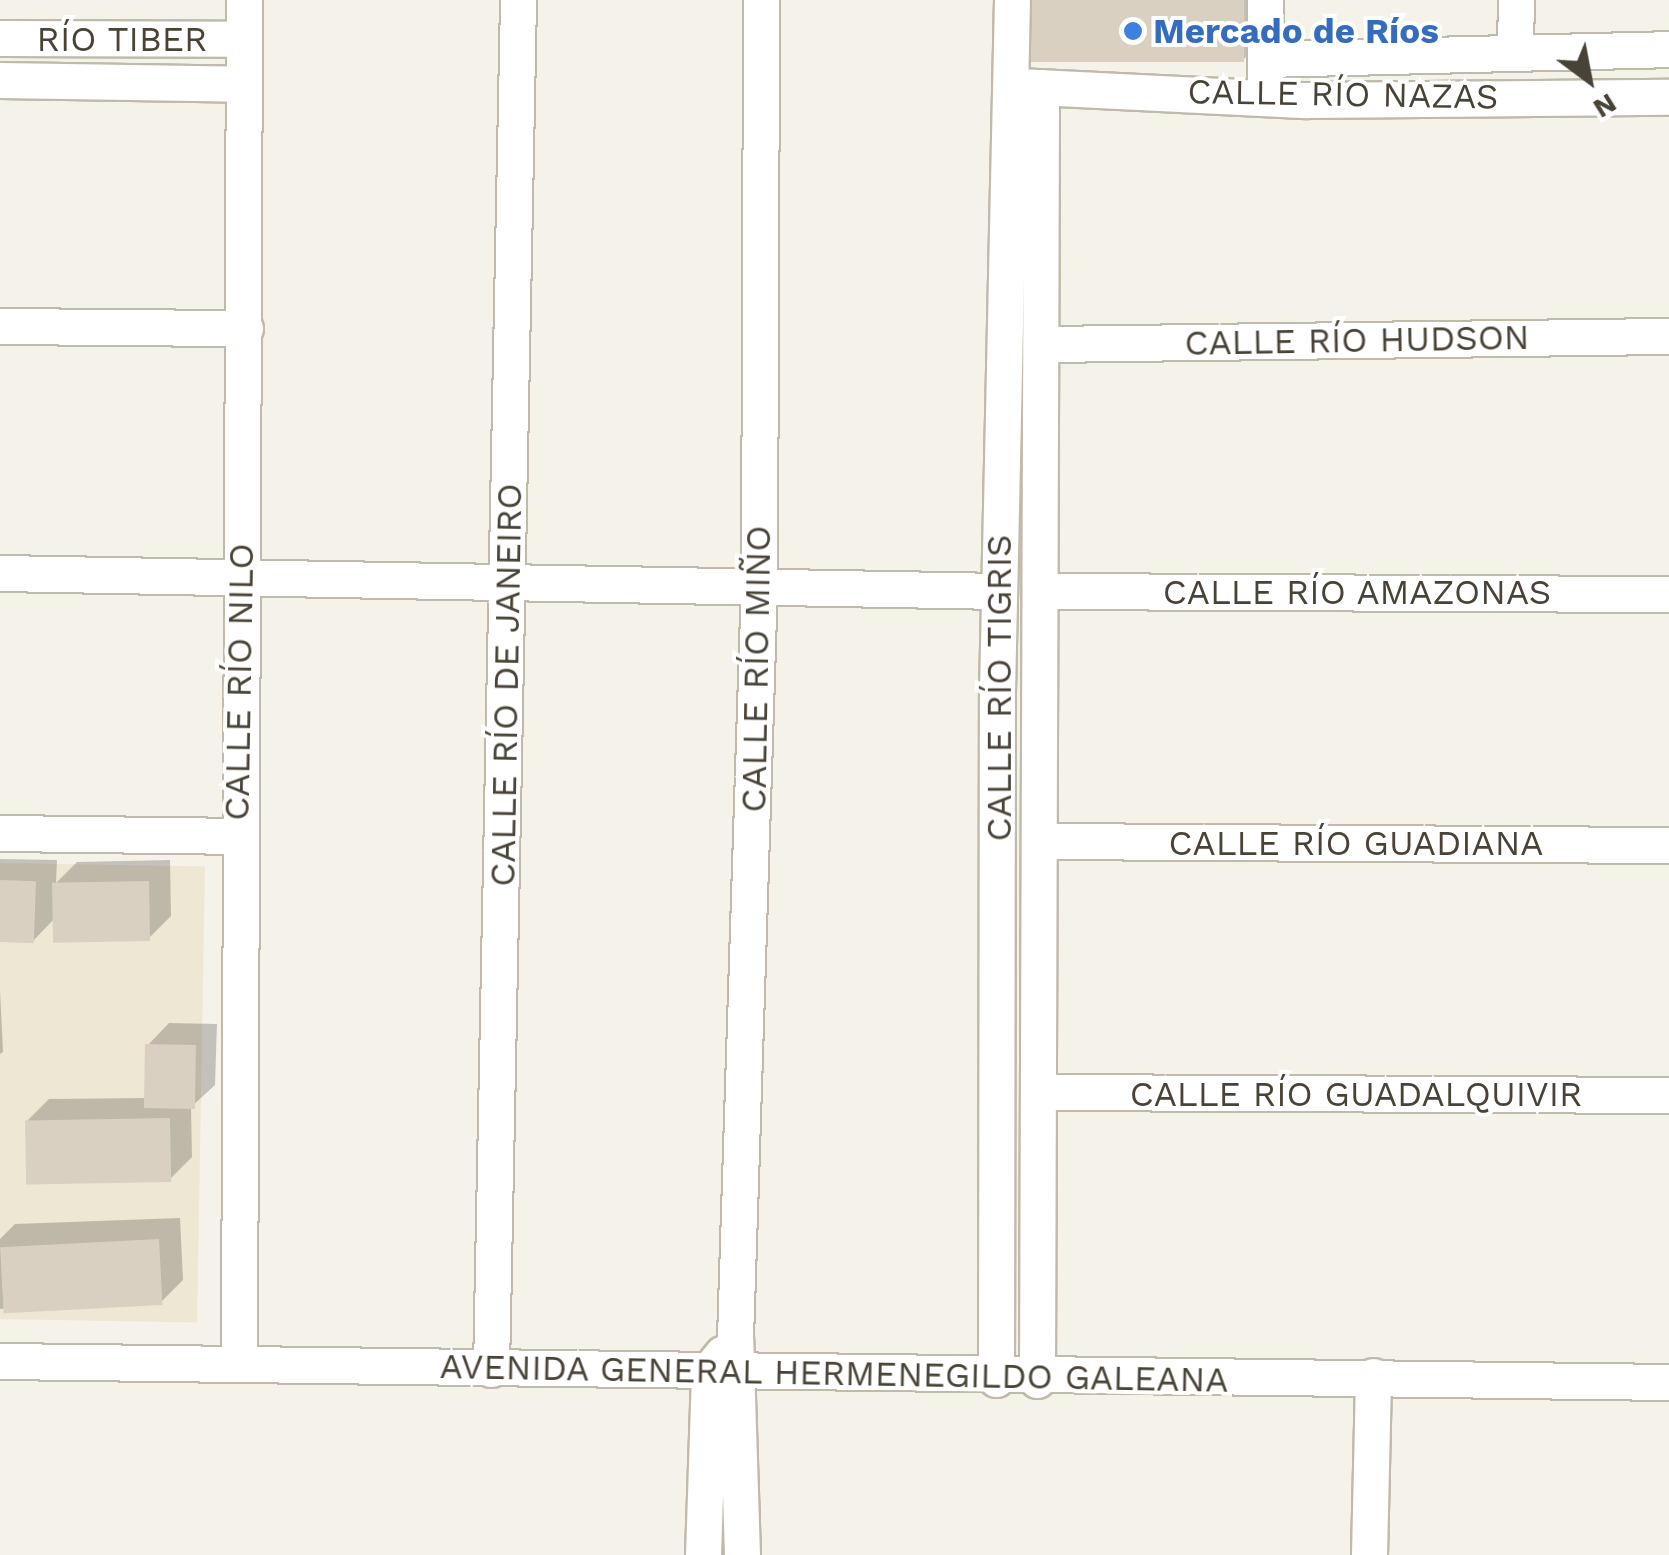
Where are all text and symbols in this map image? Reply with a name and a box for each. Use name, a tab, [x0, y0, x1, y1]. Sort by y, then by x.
place label: Mercado de Ríos	[1153, 10, 1439, 52]
street label: RÍO TIBER	[36, 18, 208, 60]
marker: Mercado de Ríos	[1122, 20, 1144, 42]
north arrow	[1539, 30, 1639, 130]
street label: CALLE RÍO NAZAS	[1187, 70, 1499, 118]
text: N	[1588, 86, 1623, 125]
street label: CALLE RÍO HUDSON	[1184, 316, 1530, 364]
street label: CALLE RÍO DE JANEIRO	[481, 483, 531, 887]
street label: CALLE RÍO MIÑO	[732, 525, 780, 813]
street label: CALLE RÍO TIGRIS	[978, 534, 1020, 842]
street label: CALLE RÍO NILO	[216, 543, 262, 821]
street label: CALLE RÍO AMAZONAS	[1162, 571, 1552, 613]
street label: CALLE RÍO GUADIANA	[1169, 822, 1543, 864]
street label: CALLE RÍO GUADALQUIVIR	[1130, 1073, 1582, 1115]
street label: AVENIDA GENERAL HERMENEGILDO GALEANA	[438, 1345, 1230, 1401]

